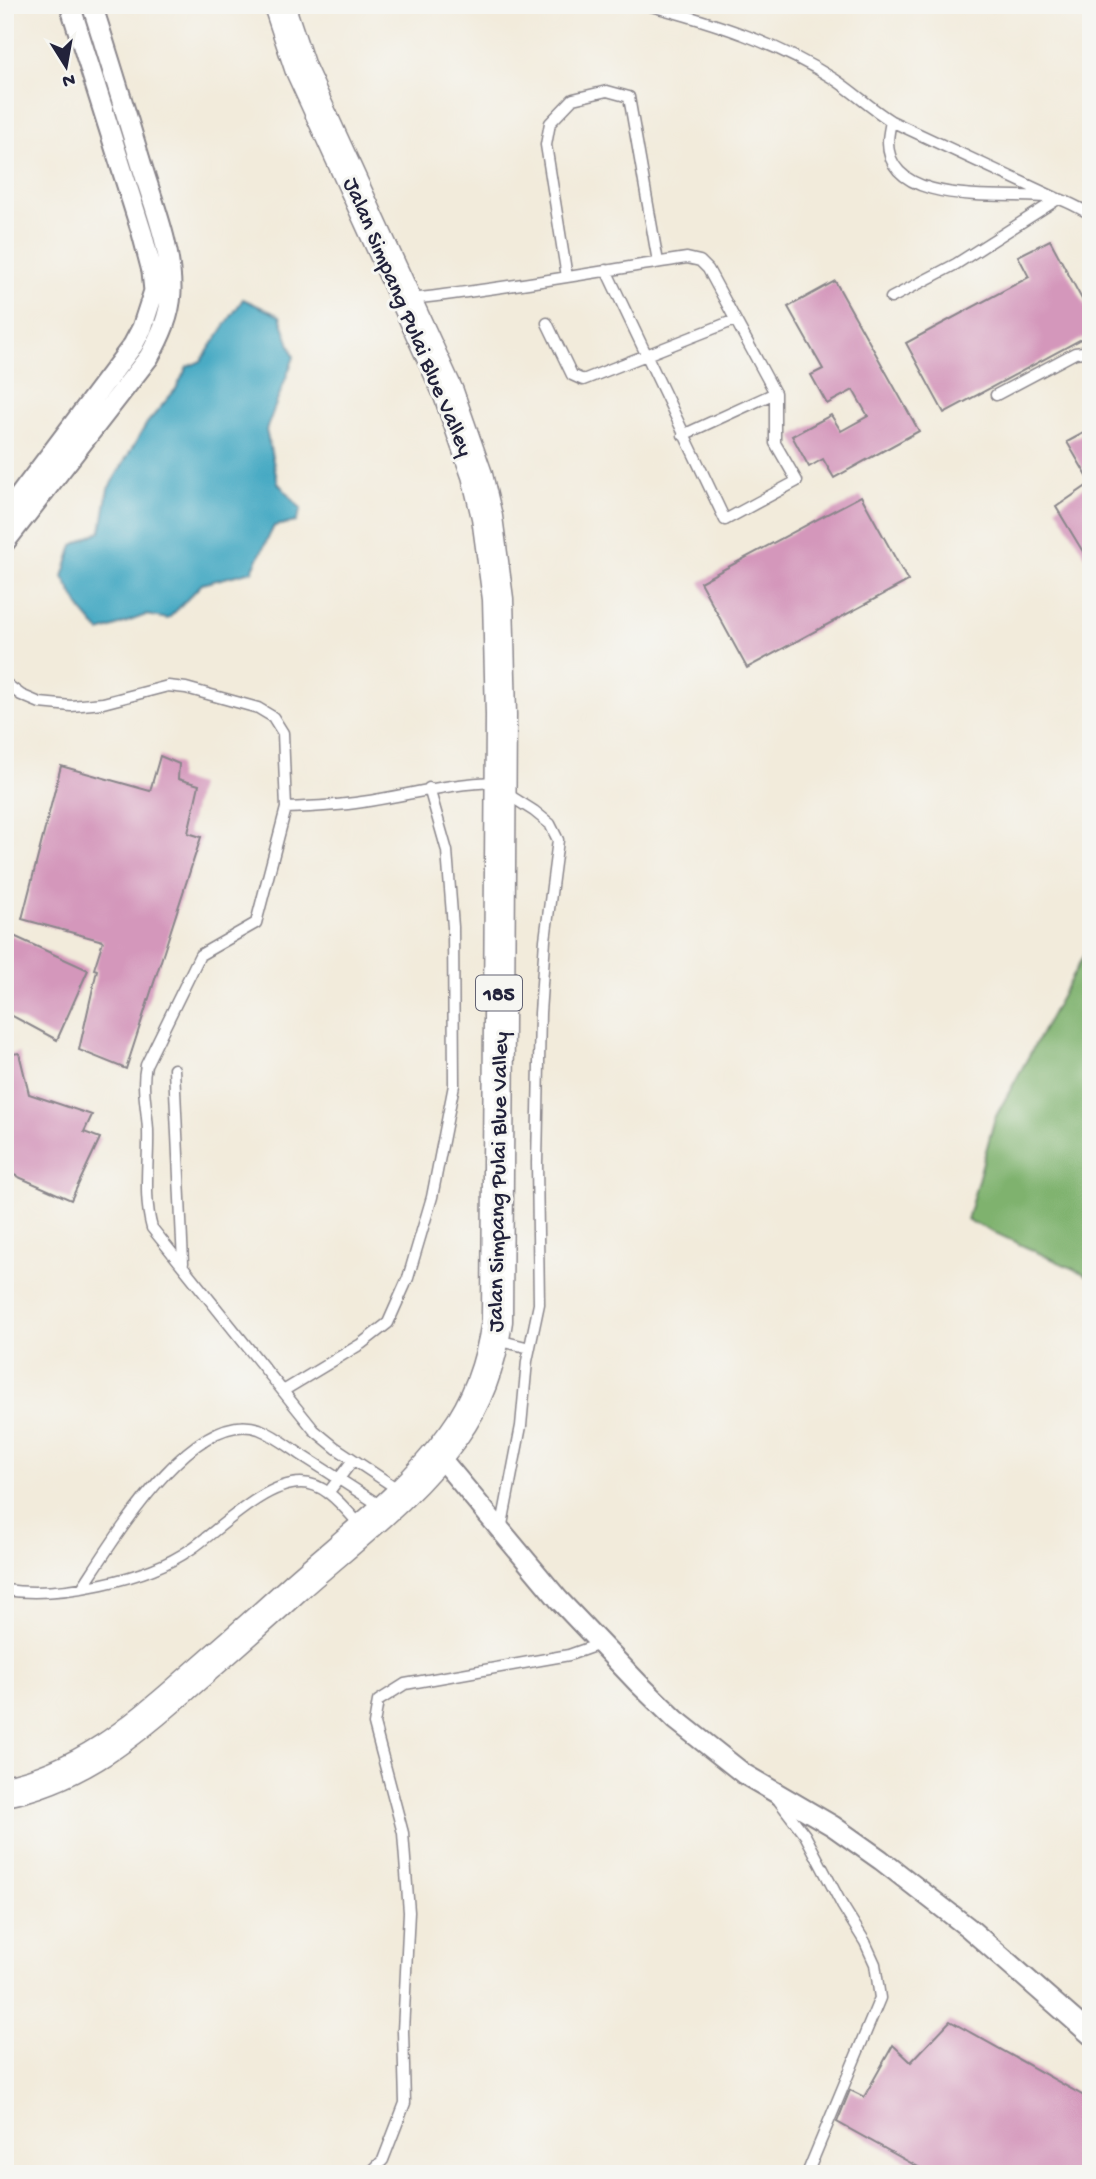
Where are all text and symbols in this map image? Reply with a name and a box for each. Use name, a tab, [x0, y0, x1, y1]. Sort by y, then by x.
north arrow	[32, 32, 102, 102]
text: N	[60, 67, 77, 92]
street label: Jalan Simpang Pulai Blue Valley	[336, 174, 478, 461]
road number: 185	[476, 976, 522, 1010]
street label: Jalan Simpang Pulai Blue Valley	[483, 1032, 516, 1332]

